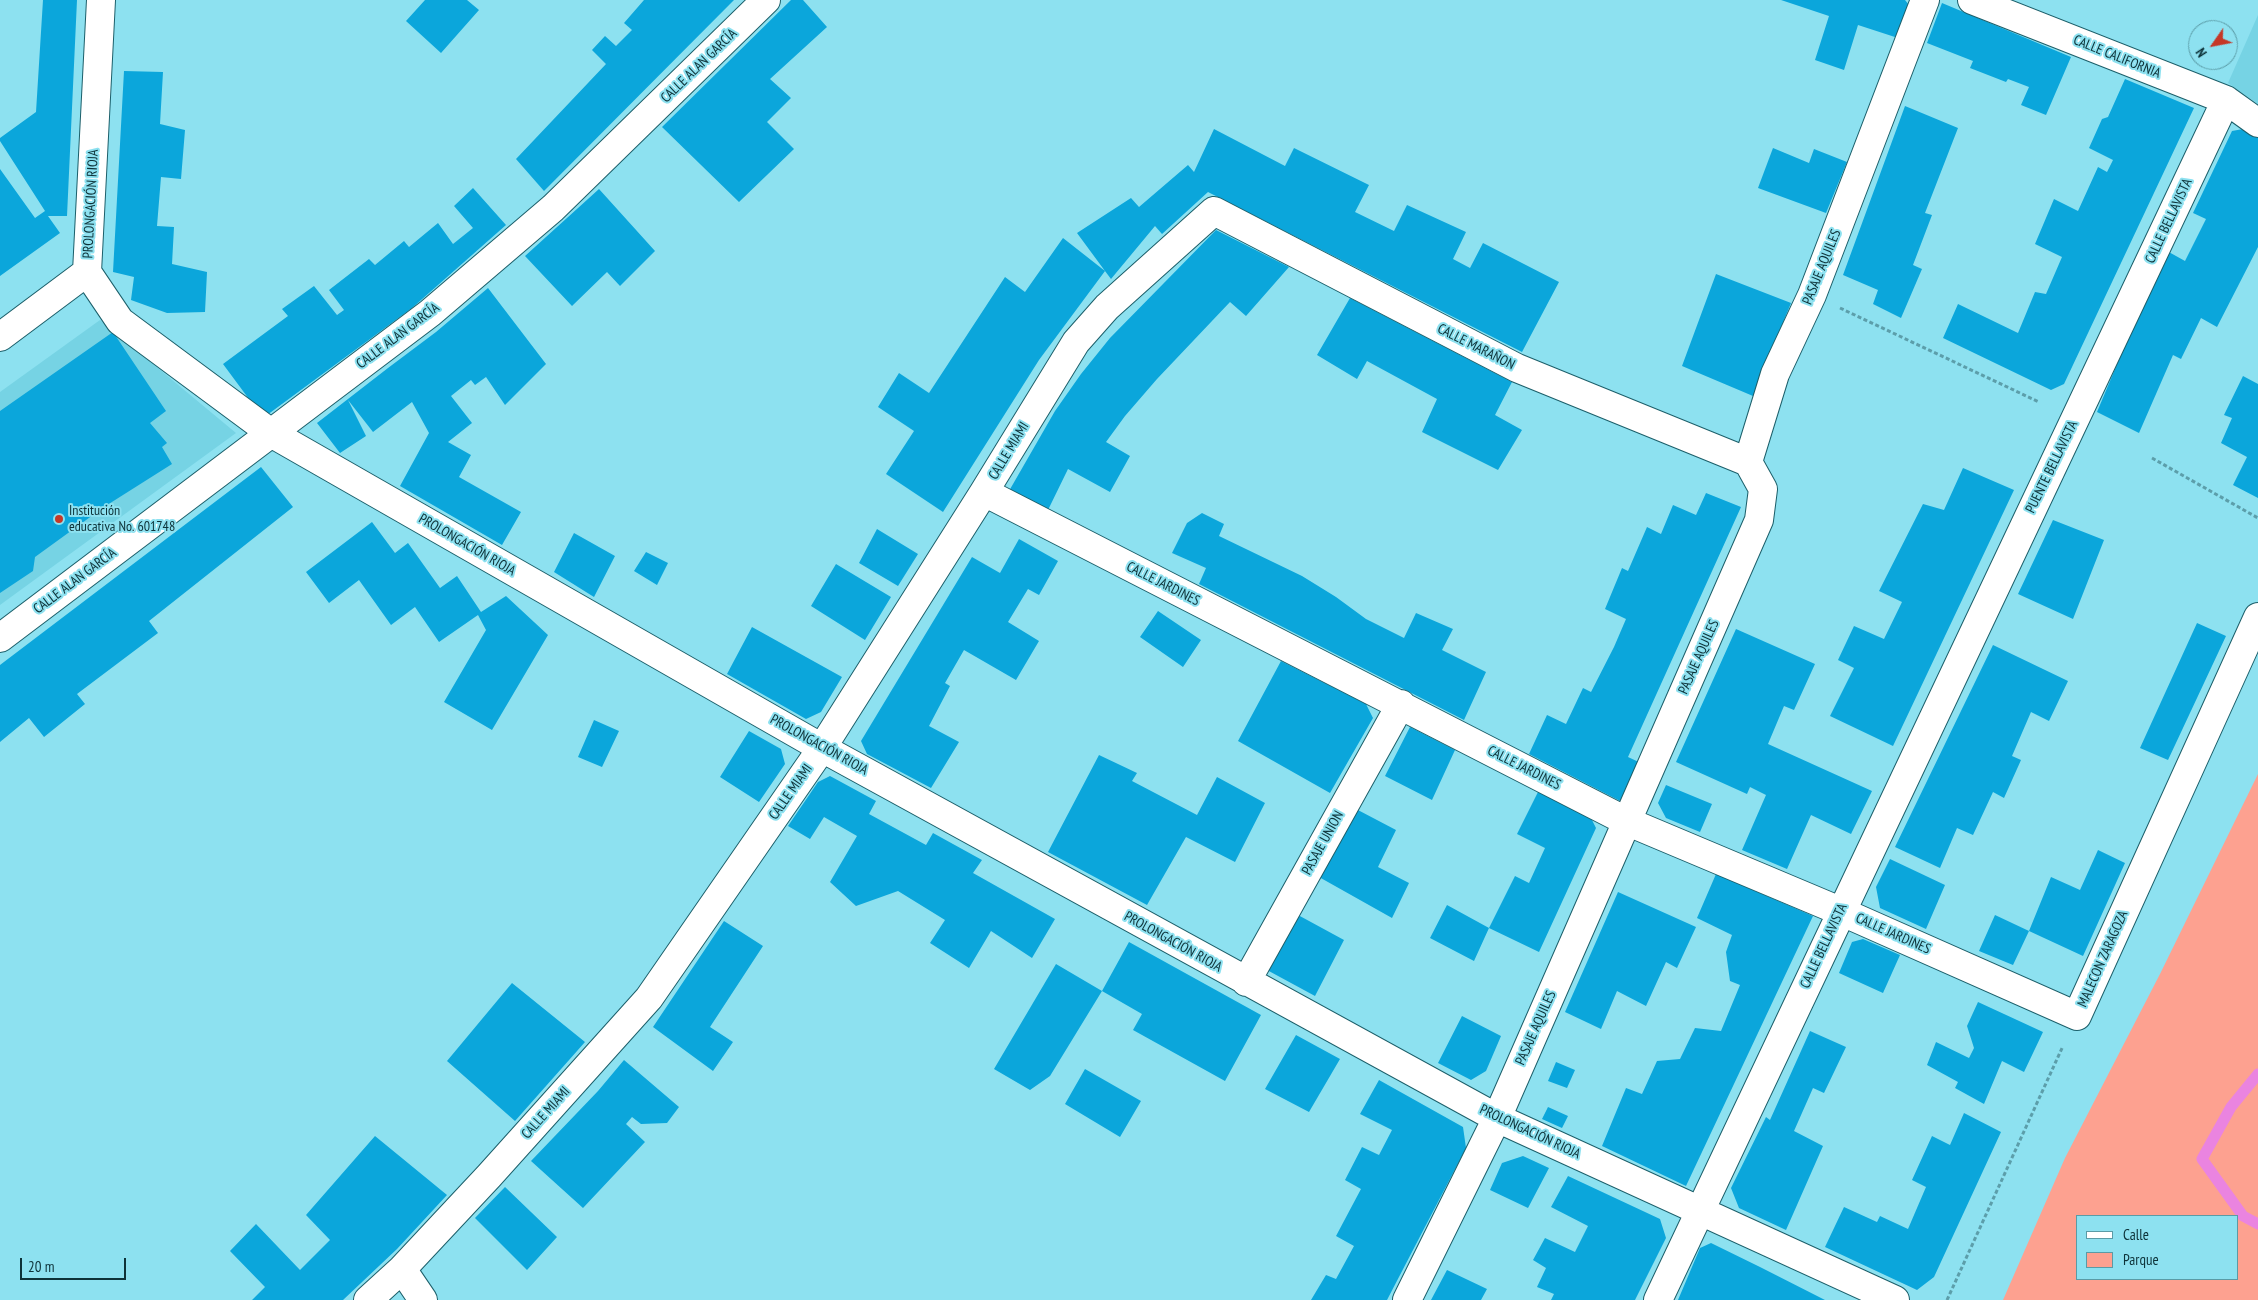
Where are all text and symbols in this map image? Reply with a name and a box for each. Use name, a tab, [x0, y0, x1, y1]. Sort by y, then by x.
north arrow	[2188, 20, 2238, 70]
street label: CALLE ALAN GARCÍA	[658, 26, 740, 106]
street label: CALLE CALIFORNIA	[2071, 32, 2163, 82]
text: N	[2192, 45, 2211, 61]
street label: PROLONGACIÓN RIOJA	[80, 149, 102, 259]
street label: CALLE BELLAVISTA	[2142, 176, 2196, 266]
street label: PASAJE AQUILES	[1799, 227, 1845, 307]
street label: CALLE ALAN GARCÍA	[353, 299, 443, 373]
street label: CALLE MARAÑON	[1435, 320, 1517, 374]
street label: PUENTE BELLAVISTA	[2022, 418, 2082, 516]
street label: CALLE MIAMI	[985, 419, 1033, 483]
place label: Institución educativa No. 601748	[69, 503, 175, 536]
street label: PROLONGACIÓN RIOJA	[416, 510, 518, 580]
marker: Institución educativa No. 601748	[53, 513, 65, 525]
street label: CALLE ALAN GARCÍA	[30, 544, 120, 618]
street label: CALLE JARDINES	[1123, 558, 1203, 610]
street label: PASAJE AQUILES	[1675, 617, 1723, 697]
street label: PROLONGACIÓN RIOJA	[767, 711, 871, 779]
street label: CALLE JARDINES	[1484, 742, 1564, 794]
street label: CALLE MIAMI	[766, 761, 816, 823]
street label: PASAJE UNION	[1299, 808, 1347, 878]
street label: CALLE BELLAVISTA	[1797, 901, 1851, 991]
street label: PROLONGACIÓN RIOJA	[1121, 908, 1225, 976]
street label: MALECON ZARAGOZA	[2074, 908, 2132, 1010]
street label: CALLE JARDINES	[1853, 910, 1933, 958]
street label: PASAJE AQUILES	[1512, 988, 1560, 1068]
street label: CALLE MIAMI	[518, 1084, 574, 1142]
street label: PROLONGACIÓN RIOJA	[1477, 1101, 1583, 1163]
legend	[2076, 1215, 2238, 1280]
text: Calle	[2123, 1225, 2149, 1244]
scale bar	[22, 1248, 129, 1280]
text: Parque	[2123, 1250, 2159, 1269]
text: 20 m	[28, 1257, 54, 1276]

